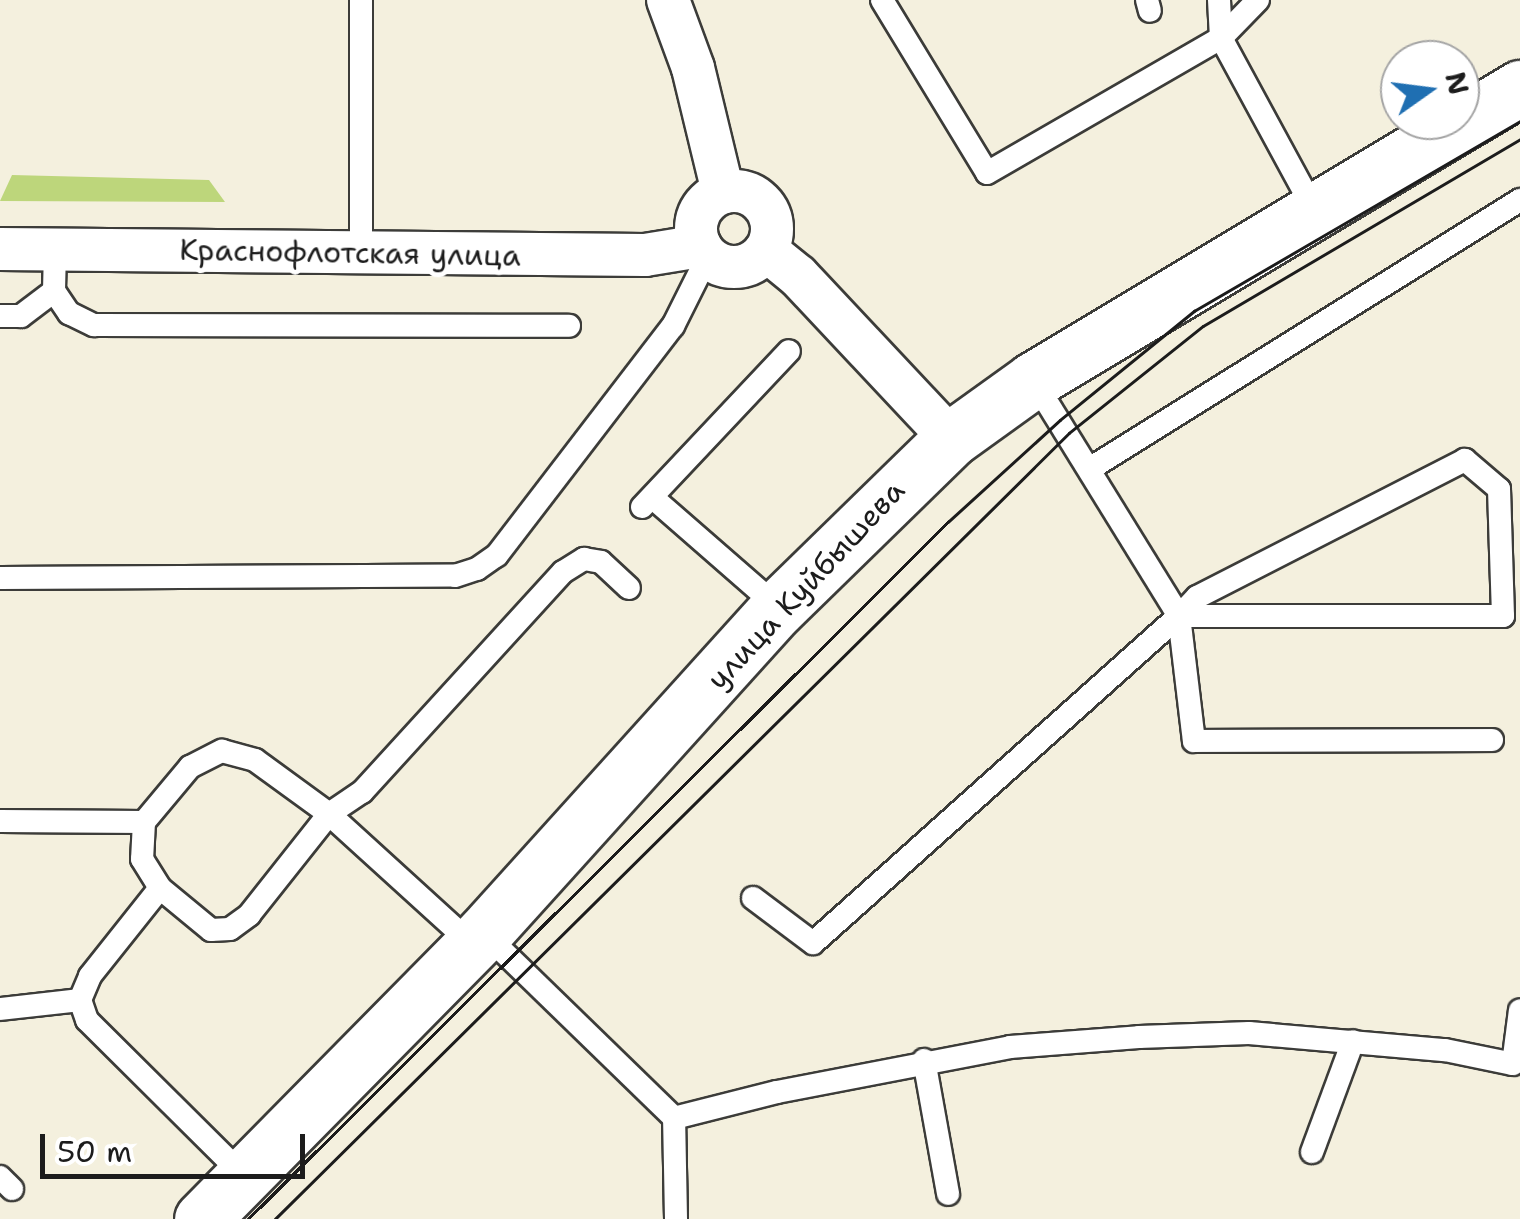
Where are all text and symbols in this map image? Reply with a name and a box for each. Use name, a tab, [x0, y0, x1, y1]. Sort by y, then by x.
north arrow	[1380, 40, 1480, 140]
text: N	[1436, 68, 1478, 99]
street label: Краснофлотская улица	[179, 232, 521, 274]
street label: улица Куйбышева	[700, 473, 912, 697]
scale bar	[45, 1114, 310, 1176]
text: 50 m	[57, 1131, 132, 1172]

